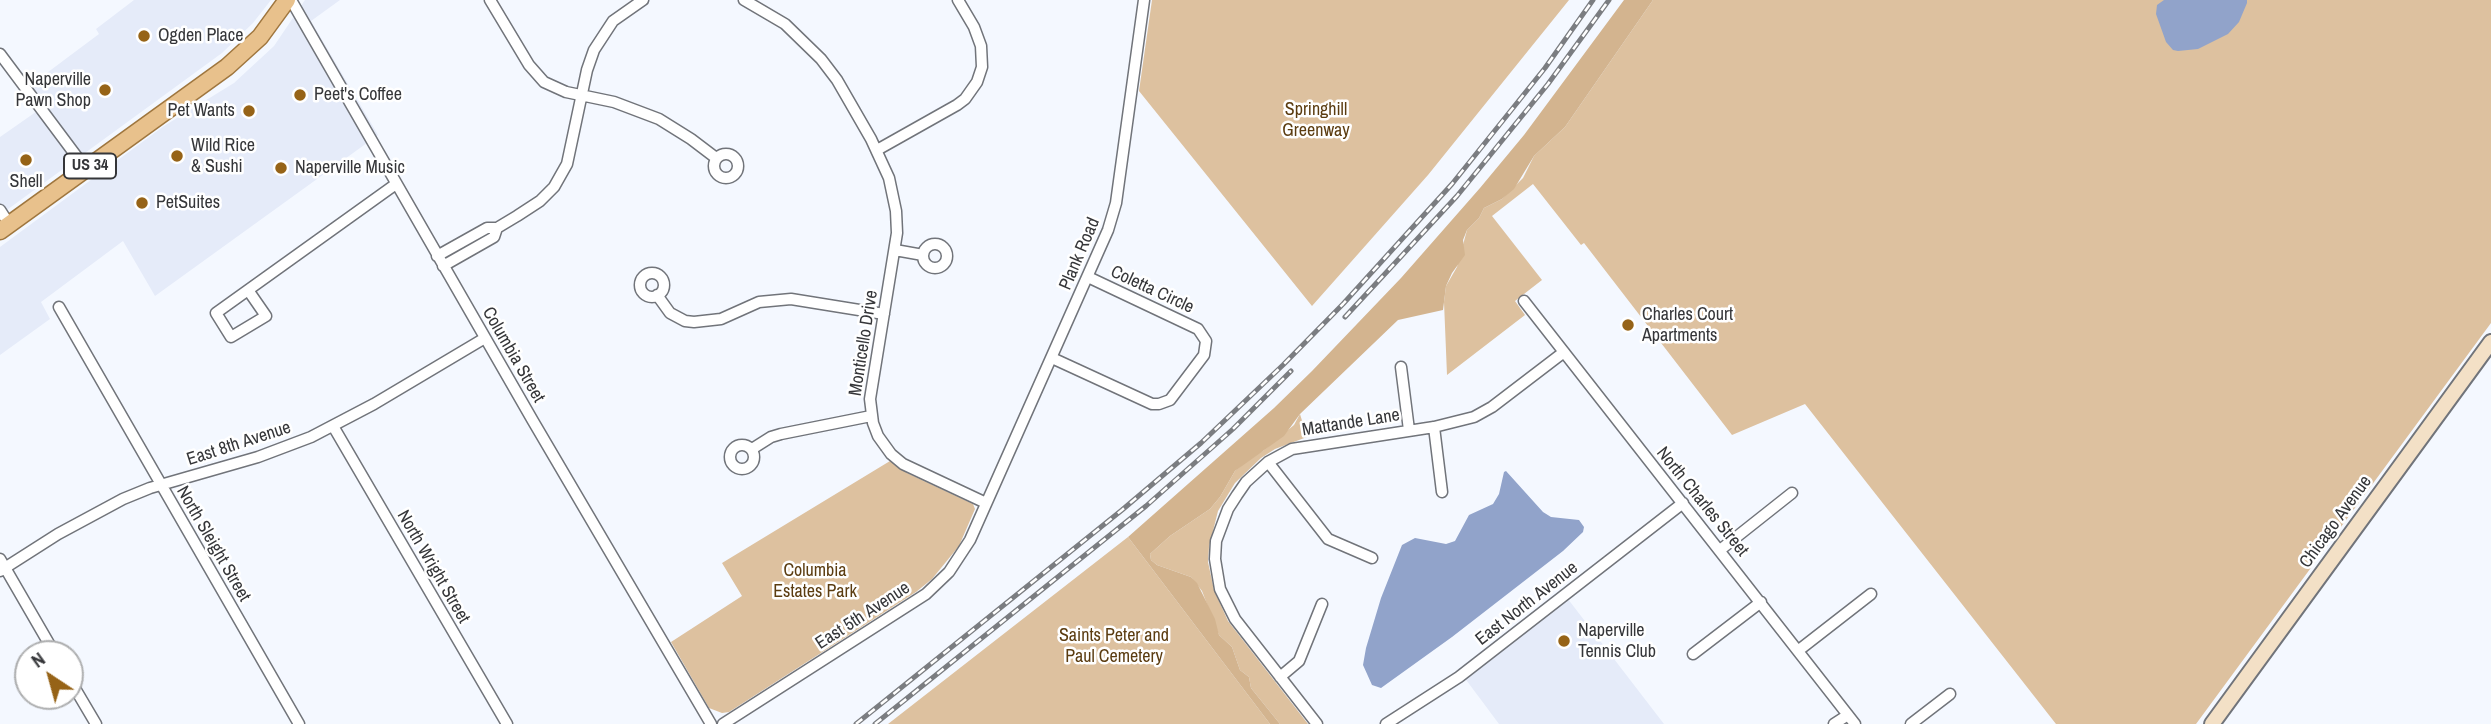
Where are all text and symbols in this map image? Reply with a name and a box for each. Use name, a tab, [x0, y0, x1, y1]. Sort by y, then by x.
place label: Ogden Place	[158, 25, 243, 47]
marker: Ogden Place	[136, 28, 152, 44]
place label: Naperville Pawn Shop	[16, 69, 91, 112]
marker: Naperville Pawn Shop	[97, 82, 113, 98]
place label: Peet's Coffee	[314, 84, 402, 106]
marker: Peet's Coffee	[292, 87, 308, 103]
park label: Springhill Greenway	[1282, 99, 1350, 142]
place label: Pet Wants	[167, 100, 235, 122]
marker: Pet Wants	[241, 103, 257, 119]
place label: Wild Rice & Sushi	[191, 135, 255, 178]
marker: Wild Rice & Sushi	[169, 148, 185, 164]
marker: Shell	[18, 152, 34, 168]
road number: US 34	[64, 154, 116, 178]
place label: Naperville Music	[295, 157, 405, 179]
marker: Naperville Music	[273, 160, 289, 176]
place label: Shell	[10, 171, 42, 193]
place label: PetSuites	[156, 192, 220, 214]
marker: PetSuites	[134, 195, 150, 211]
street label: Plank Road	[1055, 215, 1105, 293]
street label: Coletta Circle	[1107, 261, 1197, 319]
street label: Monticello Drive	[845, 289, 883, 397]
street label: Columbia Street	[477, 303, 549, 407]
place label: Charles Court Apartments	[1642, 304, 1733, 346]
marker: Charles Court Apartments	[1620, 317, 1636, 333]
street label: Mattande Lane	[1301, 405, 1401, 441]
street label: East 8th Avenue	[184, 417, 294, 471]
street label: North Charles Street	[1651, 443, 1753, 561]
street label: Chicago Avenue	[2295, 472, 2377, 572]
street label: North Sleight Street	[171, 482, 255, 606]
street label: North Wright Street	[392, 507, 474, 627]
street label: East North Avenue	[1472, 557, 1582, 651]
park label: Columbia Estates Park	[773, 560, 857, 602]
street label: East 5th Avenue	[812, 578, 914, 654]
place label: Naperville Tennis Club	[1578, 620, 1656, 662]
park label: Saints Peter and Paul Cemetery	[1059, 625, 1169, 668]
marker: Naperville Tennis Club	[1556, 633, 1572, 649]
north arrow	[14, 640, 84, 710]
text: N	[26, 646, 50, 673]

